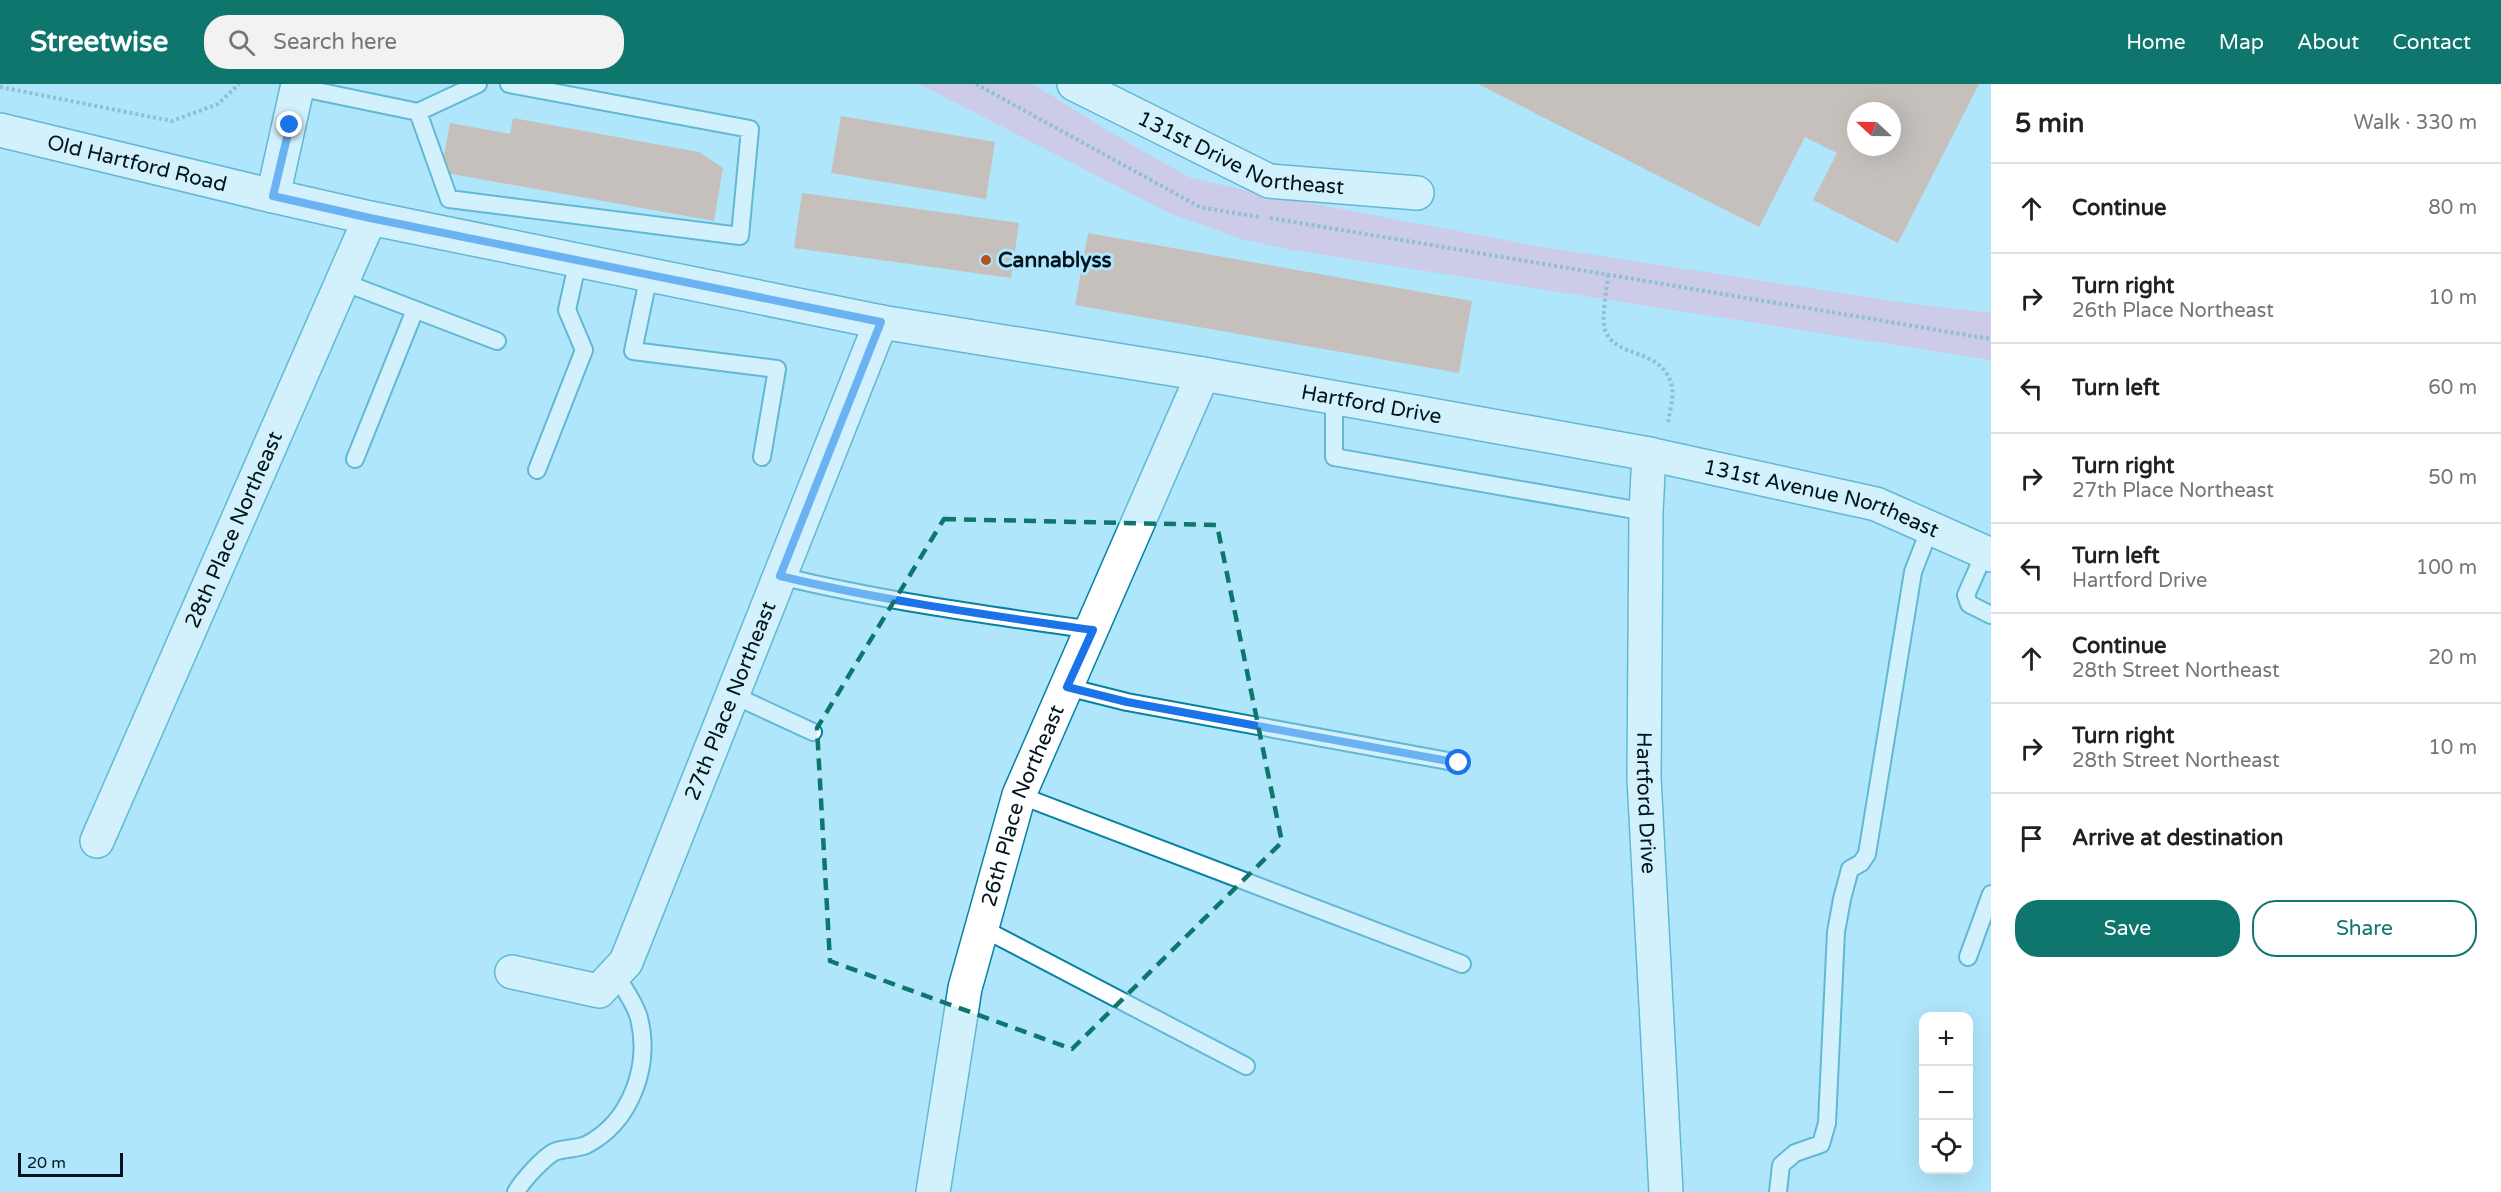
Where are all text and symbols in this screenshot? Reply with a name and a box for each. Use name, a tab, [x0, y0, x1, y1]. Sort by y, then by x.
search box	[204, 15, 624, 69]
text: Streetwise	[30, 25, 168, 59]
icon: search	[225, 26, 258, 59]
text: Search here	[273, 29, 397, 55]
text: Home	[2126, 30, 2186, 55]
text: Map	[2219, 30, 2264, 55]
text: About	[2297, 30, 2359, 55]
text: Contact	[2392, 30, 2471, 55]
north arrow	[1847, 102, 1901, 156]
street label: 131st Drive Northeast	[1134, 105, 1345, 200]
text: 5 min	[2015, 108, 2084, 139]
route end	[276, 111, 302, 137]
text: Walk · 330 m	[2354, 111, 2477, 135]
street label: Old Hartford Road	[45, 129, 229, 197]
icon: ahead	[2015, 192, 2048, 225]
text: Continue	[2072, 195, 2167, 221]
text: 80 m	[2428, 196, 2477, 220]
place label: Cannablyss	[998, 248, 1112, 273]
marker: Cannablyss	[979, 253, 993, 267]
text: Turn right	[2072, 273, 2174, 299]
icon: right	[2015, 282, 2048, 315]
text: 10 m	[2428, 286, 2477, 310]
text: 26th Place Northeast	[2072, 299, 2274, 323]
icon: left	[2015, 372, 2048, 405]
text: Turn left	[2072, 375, 2160, 401]
text: 60 m	[2428, 376, 2477, 400]
street label: Hartford Drive	[1299, 379, 1444, 429]
street label: 28th Place Northeast	[179, 427, 287, 632]
text: Turn right	[2072, 453, 2174, 479]
street label: 131st Avenue Northeast	[1701, 454, 1943, 543]
icon: right	[2015, 462, 2048, 495]
text: 50 m	[2428, 466, 2477, 490]
text: 27th Place Northeast	[2072, 479, 2274, 503]
text: Turn left	[2072, 543, 2160, 569]
icon: left	[2015, 552, 2048, 585]
text: 100 m	[2416, 556, 2477, 580]
text: Hartford Drive	[2072, 569, 2207, 593]
street label: 27th Place Northeast	[679, 597, 781, 804]
text: Continue	[2072, 633, 2167, 659]
icon: ahead	[2015, 642, 2048, 675]
text: 20 m	[2428, 646, 2477, 670]
text: 28th Street Northeast	[2072, 659, 2280, 683]
street label: 26th Place Northeast	[976, 701, 1069, 909]
text: Turn right	[2072, 723, 2174, 749]
street label: Hartford Drive	[1631, 732, 1662, 875]
icon: right	[2015, 732, 2048, 765]
text: 10 m	[2428, 736, 2477, 760]
route start	[1445, 749, 1471, 775]
text: 28th Street Northeast	[2072, 749, 2280, 773]
icon: arrive	[2015, 822, 2048, 855]
text: Arrive at destination	[2072, 825, 2283, 851]
button: Save	[2015, 900, 2240, 957]
button: Share	[2252, 900, 2477, 957]
map controls	[1919, 1012, 1973, 1174]
button: +	[1919, 1012, 1973, 1066]
button: −	[1919, 1066, 1973, 1120]
button: locate	[1919, 1120, 1973, 1174]
scale bar	[18, 1150, 123, 1178]
text: 20 m	[27, 1153, 66, 1173]

